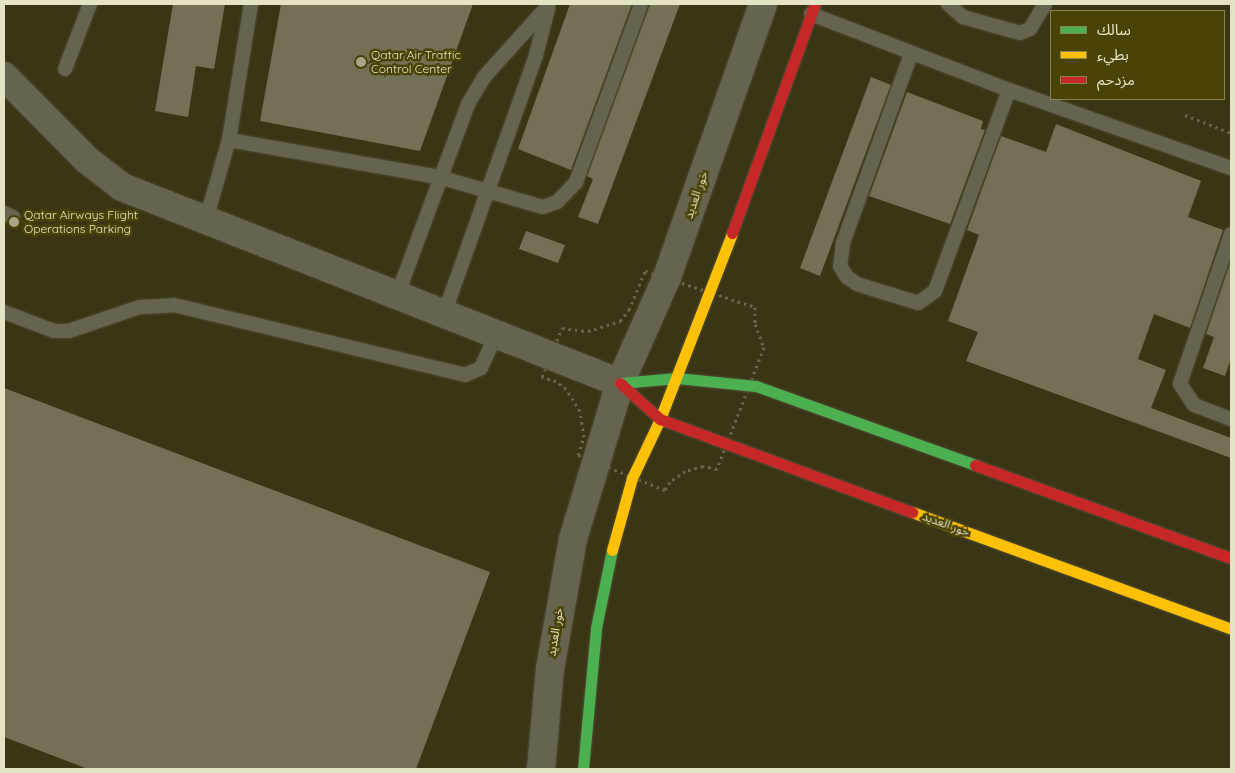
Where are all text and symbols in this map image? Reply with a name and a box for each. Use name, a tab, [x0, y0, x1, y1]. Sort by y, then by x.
legend	[1050, 10, 1225, 100]
text: سالك	[1097, 20, 1131, 39]
text: بطيء	[1097, 45, 1129, 64]
place label: Qatar Air Traffic Control Center	[371, 48, 461, 76]
marker: Qatar Air Traffic Control Center	[355, 56, 367, 68]
text: مزدحم	[1097, 70, 1135, 89]
street label: خور العديد	[681, 169, 711, 221]
place label: Qatar Airways Flight Operations Parking	[24, 208, 138, 236]
marker: Qatar Airways Flight Operations Parking	[8, 216, 20, 228]
street label: خور العديد	[921, 509, 971, 539]
street label: خور العديد	[544, 607, 566, 657]

